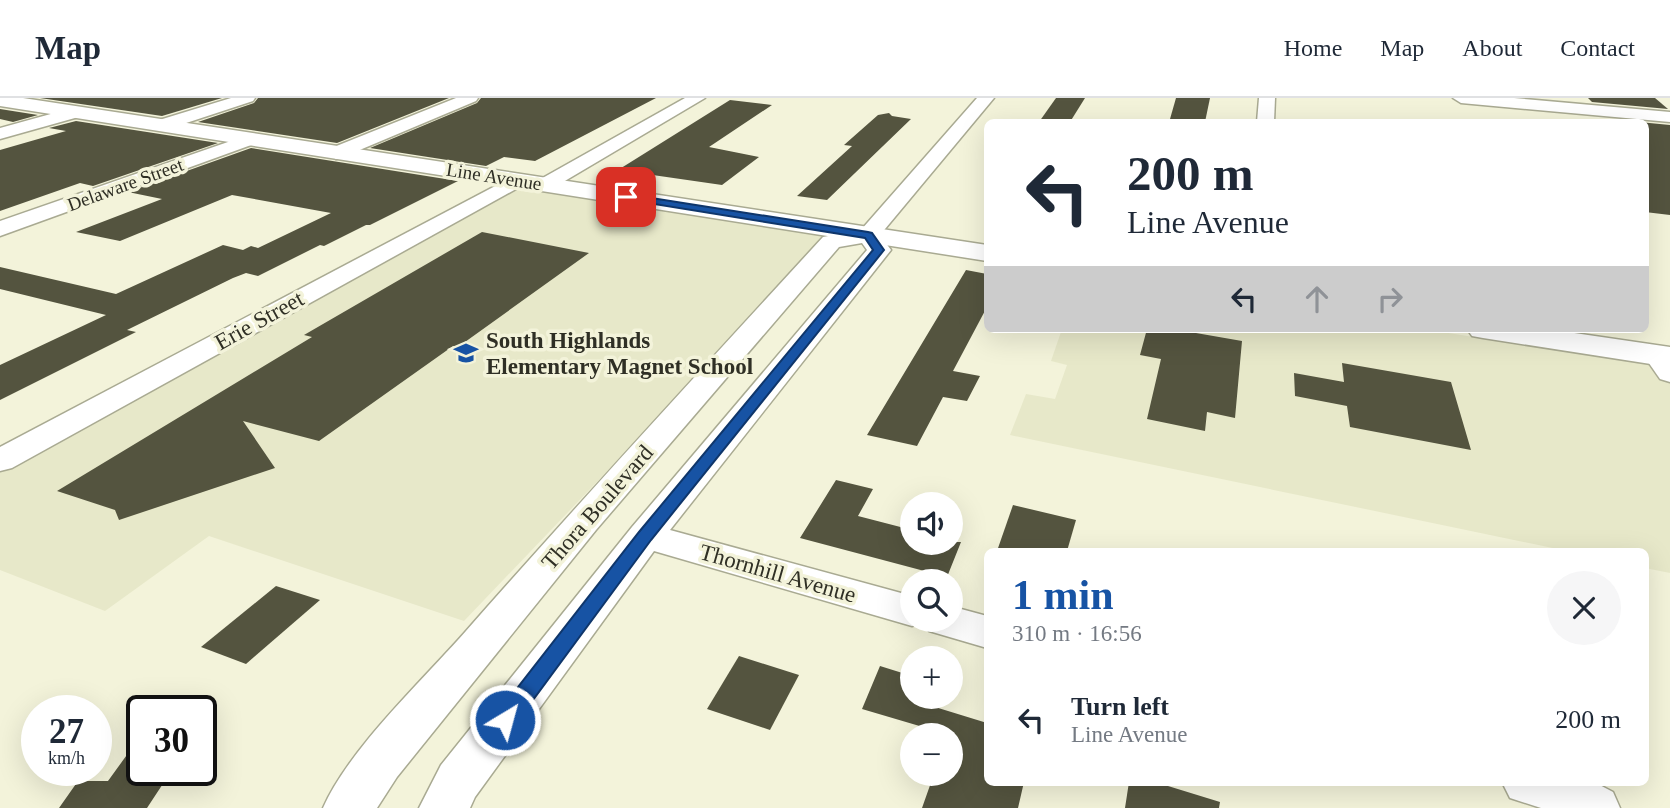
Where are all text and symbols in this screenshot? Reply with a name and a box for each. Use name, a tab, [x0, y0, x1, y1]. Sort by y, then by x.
text: Map	[35, 30, 101, 66]
text: Home	[1284, 35, 1342, 61]
text: Map	[1380, 35, 1424, 61]
text: About	[1462, 35, 1522, 61]
text: Contact	[1560, 35, 1635, 61]
text: 200 m	[1127, 146, 1254, 201]
icon: left	[1012, 147, 1103, 238]
street label: Delaware Street	[64, 154, 187, 215]
street label: Line Avenue	[445, 159, 543, 194]
pin	[596, 167, 656, 227]
icon: arrive	[607, 178, 645, 216]
text: Line Avenue	[1127, 204, 1289, 240]
icon: left	[1225, 280, 1263, 318]
icon: ahead	[1298, 280, 1336, 318]
icon: right	[1371, 280, 1409, 318]
street label: Erie Street	[210, 286, 309, 355]
place label: South Highlands Elementary Magnet School	[486, 328, 753, 379]
school or university icon: South Highlands Elementary Magnet School	[452, 339, 480, 367]
street label: Thora Boulevard	[537, 440, 658, 575]
map controls	[900, 492, 963, 786]
button: sound	[900, 492, 963, 555]
street label: Thornhill Avenue	[697, 539, 859, 608]
button: search	[900, 569, 963, 632]
button: close	[1547, 571, 1621, 645]
text: 1 min	[1012, 572, 1114, 618]
text: 310 m · 16:56	[1012, 621, 1142, 646]
button: +	[900, 646, 963, 709]
position arrow	[468, 683, 542, 757]
text: Turn left	[1071, 692, 1169, 721]
speed limit sign: 30	[126, 695, 217, 786]
icon: left	[1012, 701, 1050, 739]
text: 200 m	[1555, 705, 1621, 734]
text: 27	[49, 712, 84, 751]
text: Line Avenue	[1071, 722, 1187, 747]
button: −	[900, 723, 963, 786]
text: km/h	[48, 748, 85, 768]

